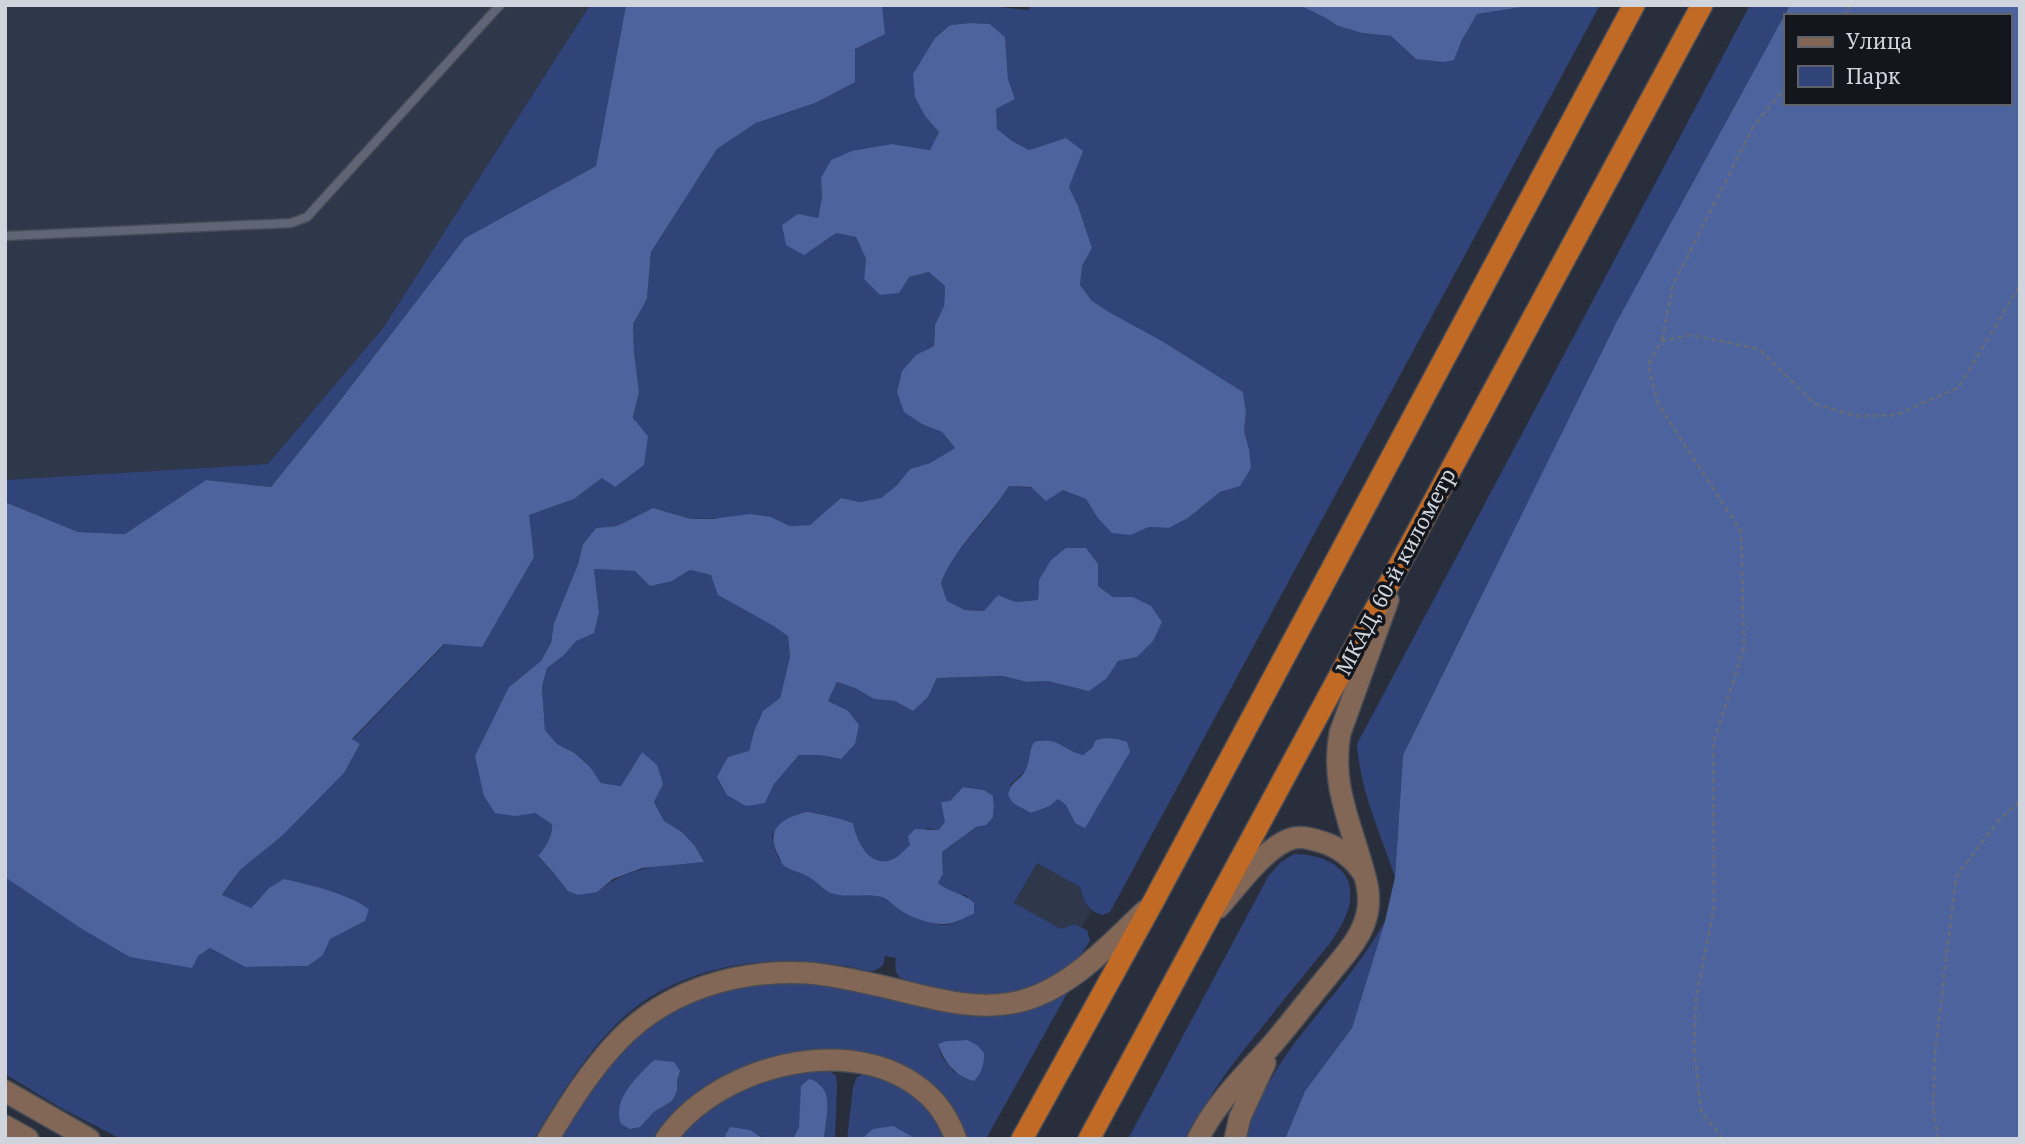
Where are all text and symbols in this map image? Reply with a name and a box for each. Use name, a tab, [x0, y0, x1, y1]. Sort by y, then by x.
legend	[1784, 14, 2011, 105]
text: Улица	[1846, 27, 1913, 55]
text: Парк	[1846, 62, 1901, 90]
street label: МКАД, 60-й километр	[1329, 463, 1462, 680]

